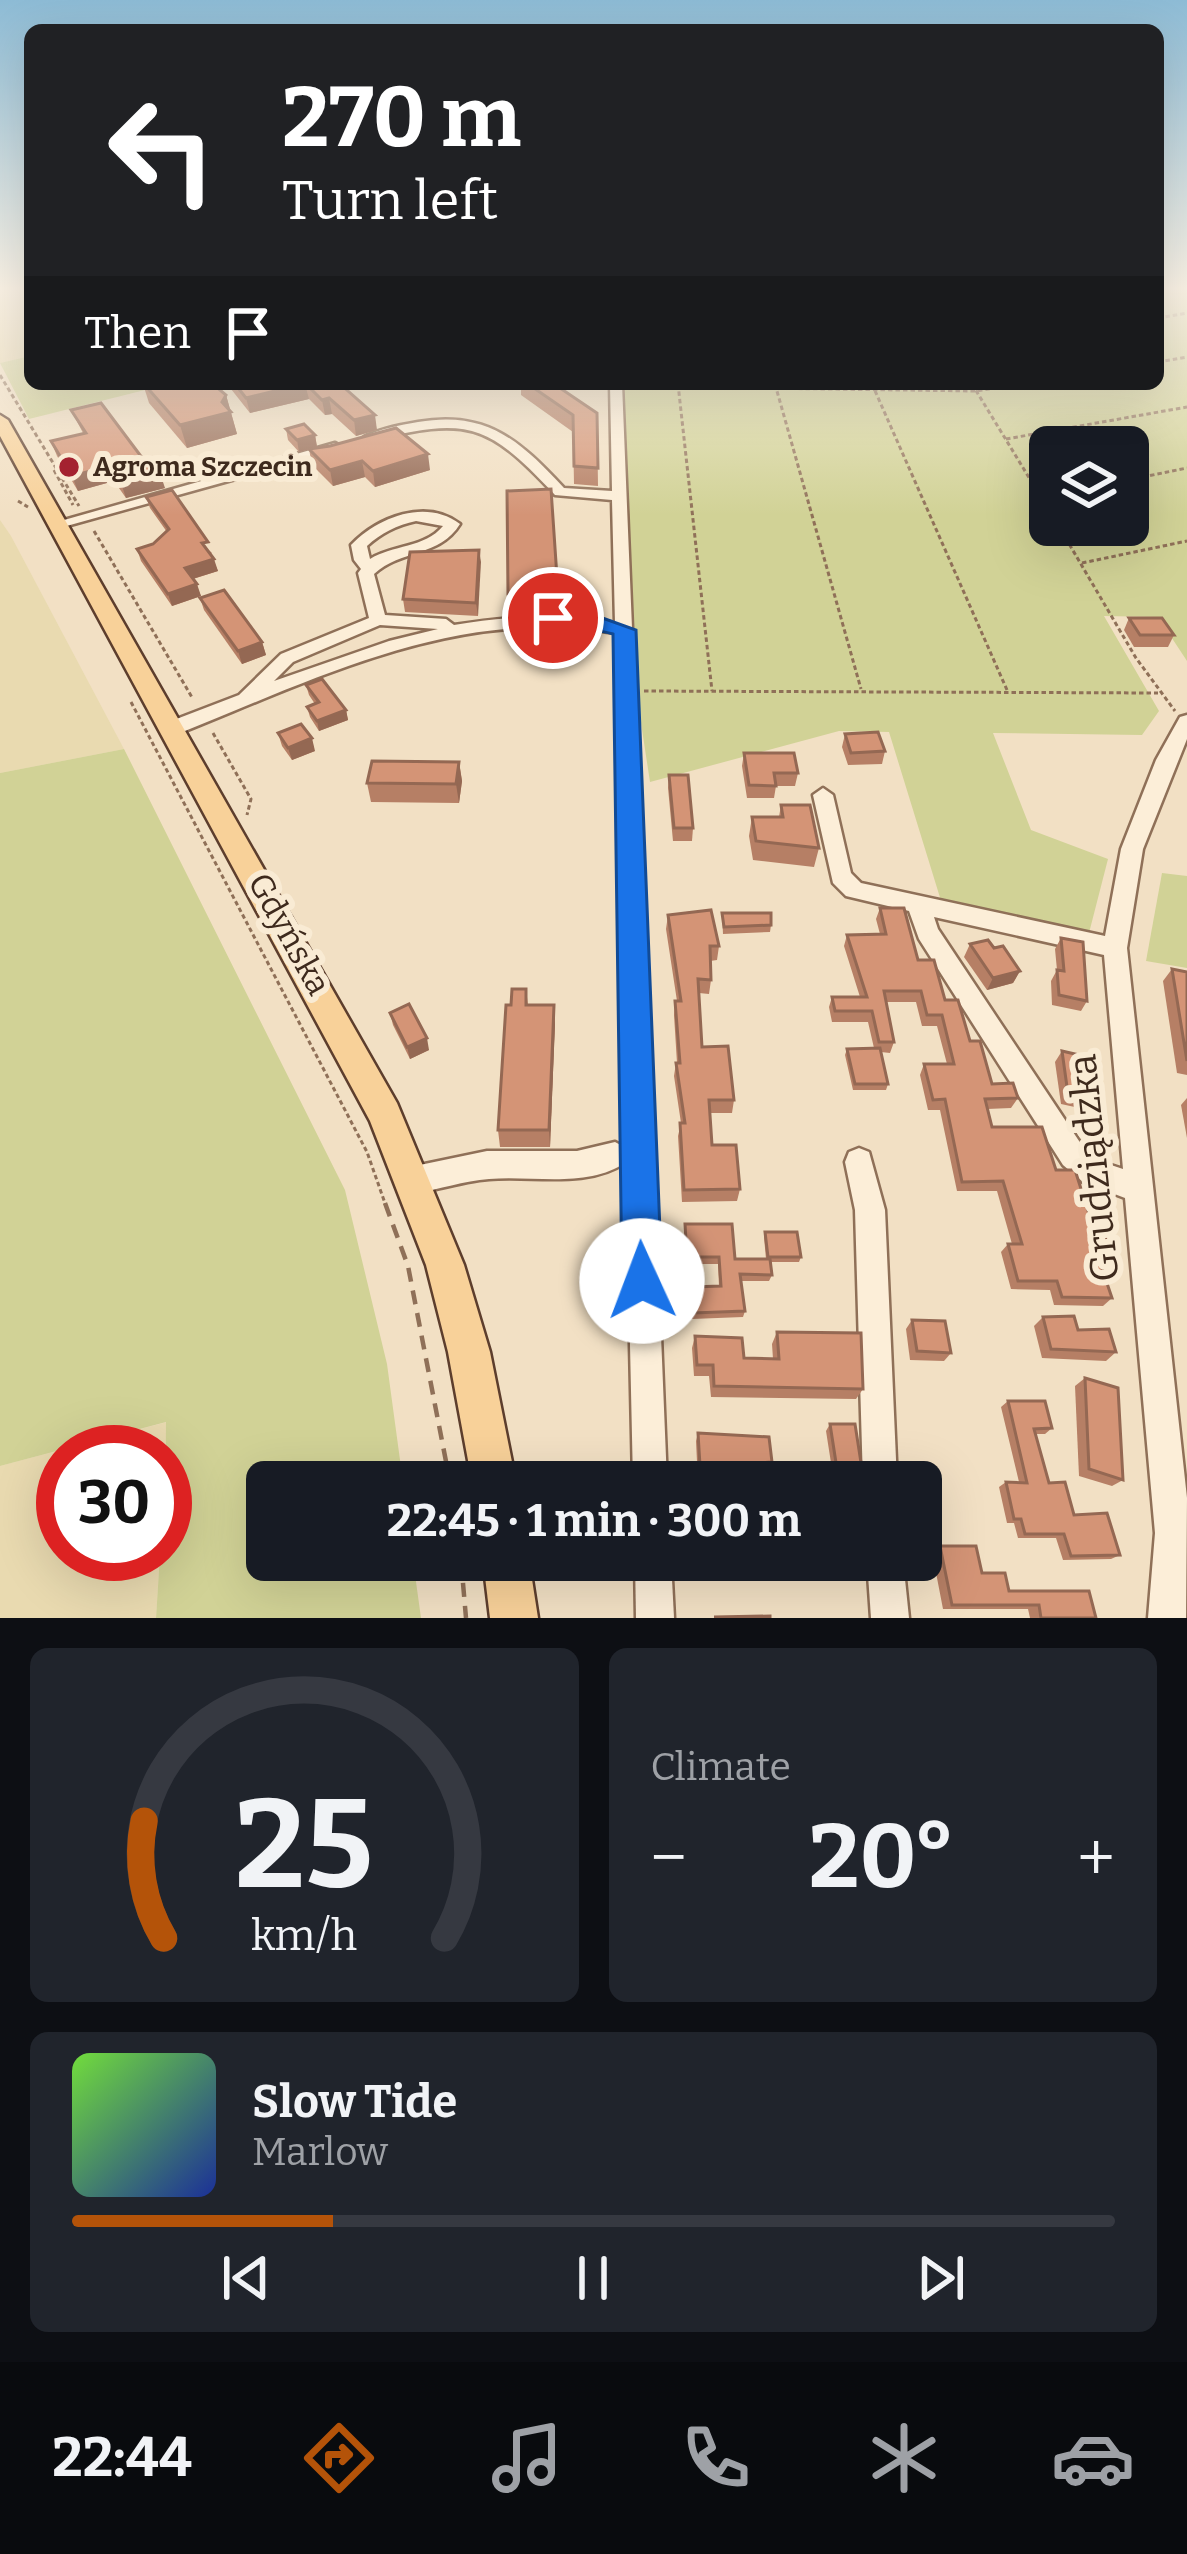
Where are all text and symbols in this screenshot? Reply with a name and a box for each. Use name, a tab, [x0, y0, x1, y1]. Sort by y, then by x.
text: 270 m	[282, 67, 521, 168]
icon: left	[84, 72, 240, 228]
text: Turn left	[282, 169, 498, 233]
icon: arrive	[215, 300, 281, 366]
text: Then	[84, 306, 191, 360]
map controls	[1029, 426, 1149, 546]
button: layers	[1029, 426, 1149, 546]
place label: Agroma Szczecin	[93, 451, 313, 483]
marker: Agroma Szczecin	[56, 454, 82, 480]
pin	[502, 567, 604, 669]
icon: arrive	[520, 585, 586, 651]
street label: Gdyńska	[239, 866, 339, 1002]
street label: Grudziądzka	[1059, 1052, 1129, 1284]
position arrow	[579, 1218, 705, 1344]
speed limit sign: 30	[36, 1425, 192, 1581]
text: 22:45 · 1 min · 300 m	[387, 1494, 801, 1548]
text: Climate	[651, 1744, 791, 1790]
text: 25	[235, 1770, 374, 1920]
text: 20°	[809, 1803, 955, 1911]
text: −	[651, 1818, 687, 1897]
text: +	[1077, 1818, 1115, 1897]
text: km/h	[251, 1910, 357, 1961]
text: Slow Tide	[252, 2075, 457, 2129]
text: Marlow	[252, 2129, 388, 2175]
icon: previous	[213, 2245, 279, 2311]
icon: pause	[560, 2245, 626, 2311]
icon: next	[908, 2245, 974, 2311]
icon: directions	[297, 2416, 381, 2500]
icon: music	[485, 2416, 569, 2500]
icon: phone	[674, 2416, 758, 2500]
icon: climate	[862, 2416, 946, 2500]
icon: car	[1051, 2416, 1135, 2500]
text: 22:44	[52, 2426, 192, 2490]

